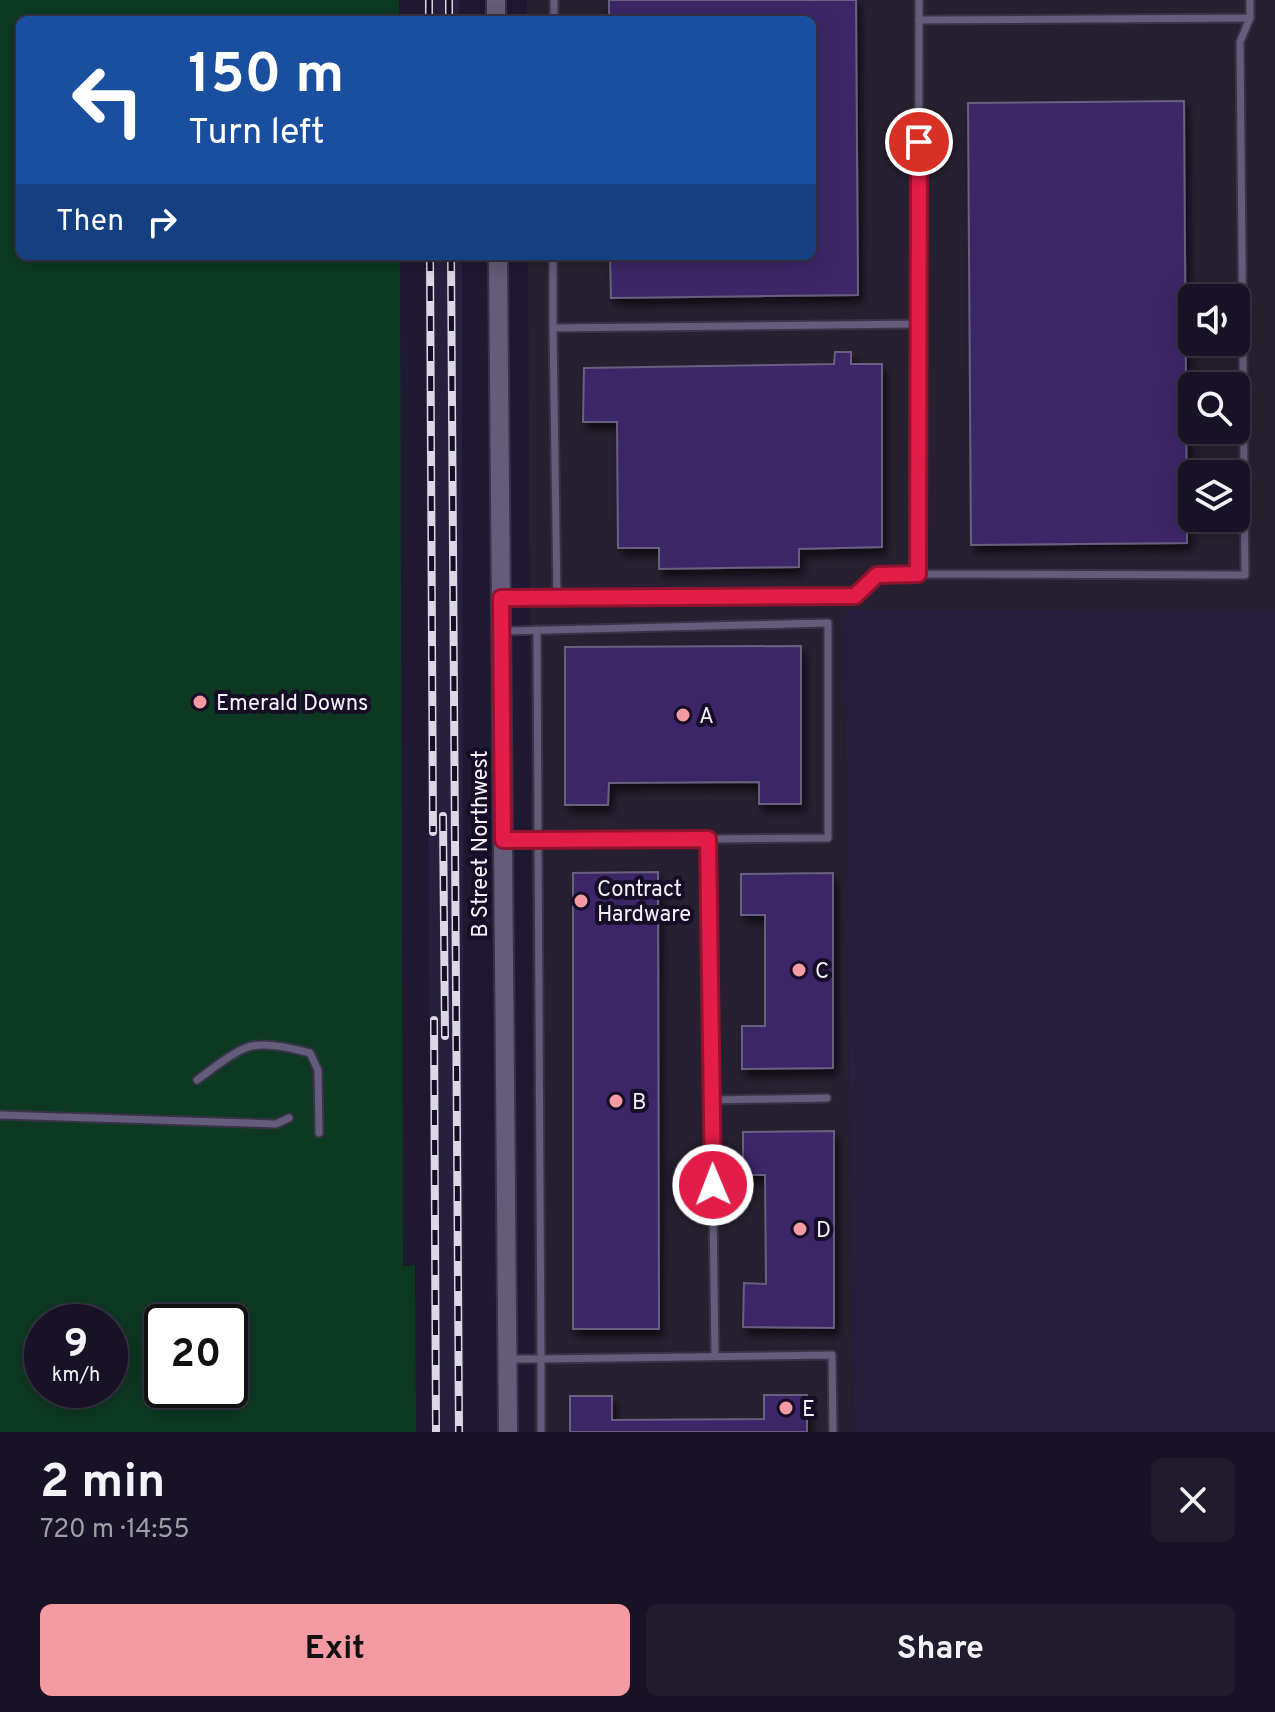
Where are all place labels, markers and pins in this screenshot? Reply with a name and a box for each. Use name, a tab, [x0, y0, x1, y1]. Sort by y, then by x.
pin	[885, 108, 953, 176]
place label: Emerald Downs	[216, 691, 368, 718]
marker: Emerald Downs	[191, 693, 209, 711]
place label: A	[699, 704, 714, 731]
marker: A	[674, 706, 692, 724]
place label: Contract Hardware	[597, 877, 691, 929]
marker: Contract Hardware	[572, 892, 590, 910]
place label: C	[815, 959, 829, 986]
marker: C	[790, 961, 808, 979]
place label: B	[632, 1090, 646, 1117]
marker: B	[607, 1092, 625, 1110]
place label: D	[816, 1218, 831, 1245]
marker: D	[791, 1220, 809, 1238]
place label: E	[802, 1397, 815, 1424]
marker: E	[777, 1399, 795, 1417]

